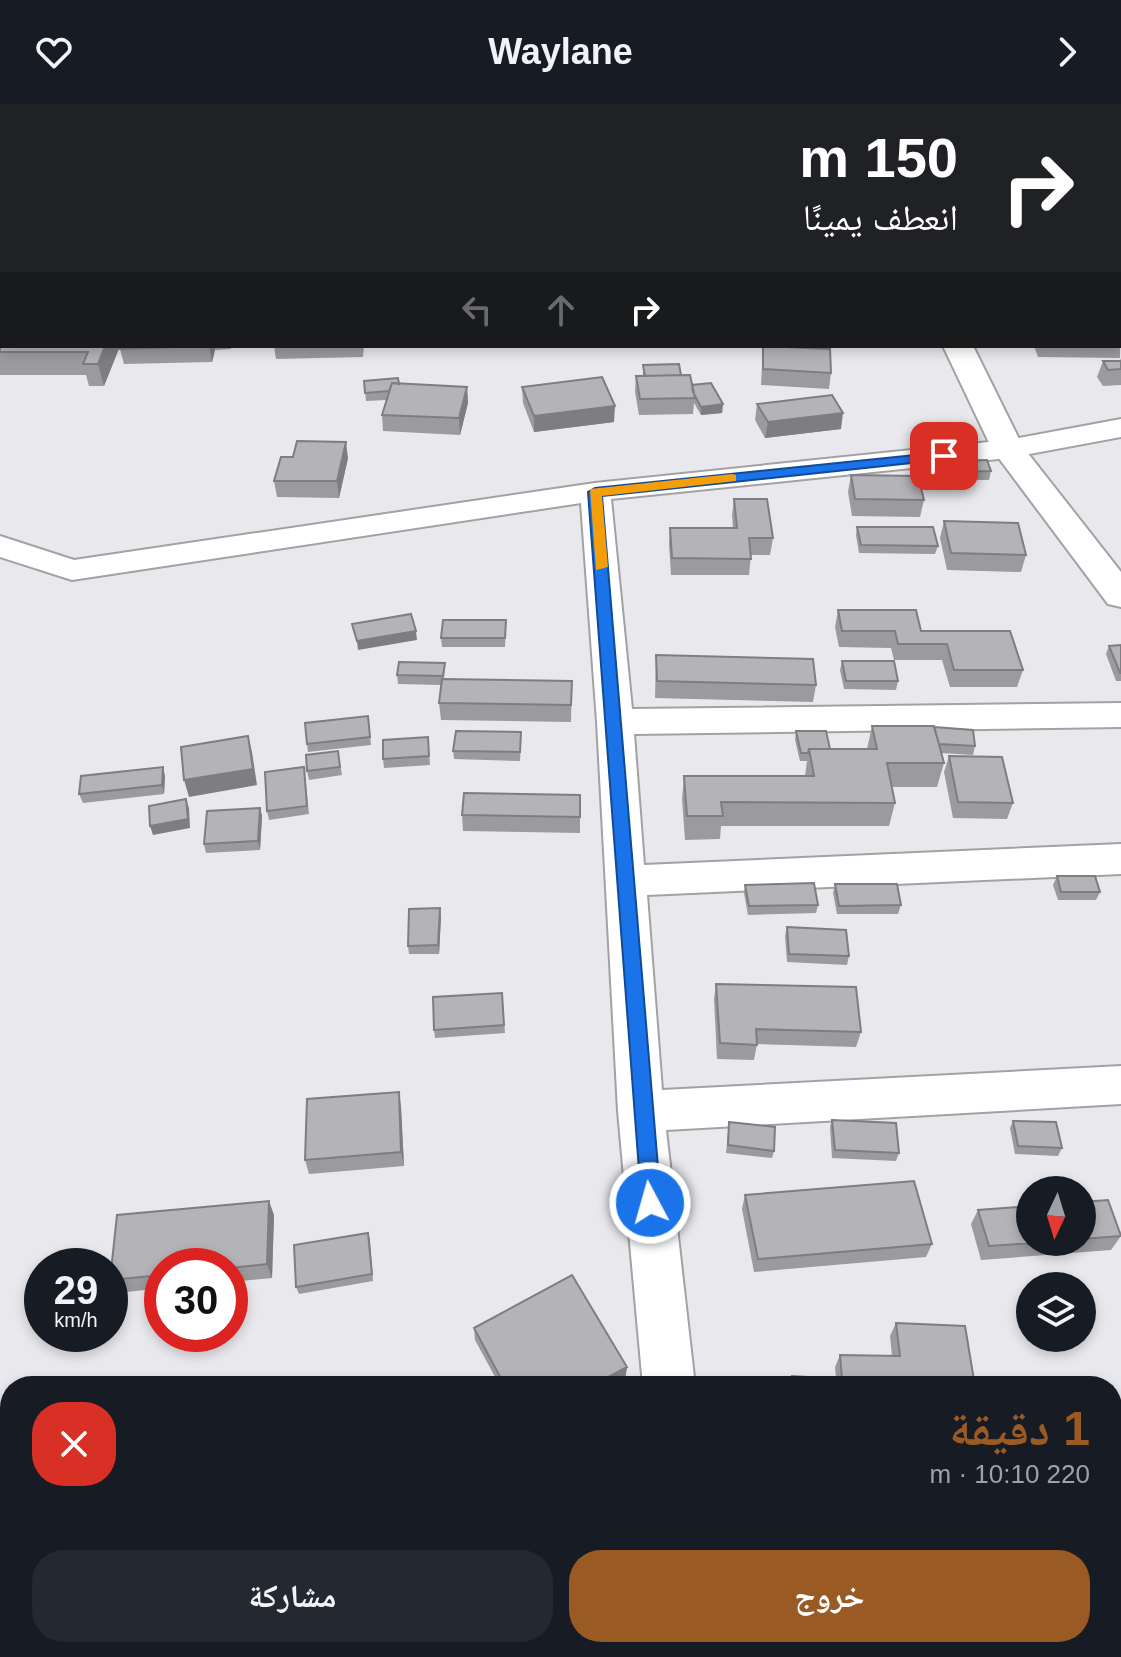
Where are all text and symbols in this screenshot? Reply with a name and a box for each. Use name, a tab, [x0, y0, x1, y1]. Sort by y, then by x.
icon: heart	[32, 30, 76, 74]
icon: forward	[1045, 30, 1089, 74]
text: Waylane	[488, 31, 633, 72]
text: 150 m	[799, 126, 958, 189]
icon: right	[986, 136, 1090, 240]
text: انعطف يمينًا	[803, 197, 958, 238]
icon: left	[455, 288, 499, 332]
icon: ahead	[539, 288, 583, 332]
icon: right	[623, 288, 667, 332]
pin	[910, 422, 978, 490]
icon: arrive	[922, 434, 966, 478]
position arrow	[608, 1161, 692, 1245]
north arrow	[1016, 1176, 1096, 1256]
map controls	[1016, 1176, 1096, 1352]
speed limit sign: 30	[144, 1248, 248, 1352]
text: 29	[54, 1268, 98, 1312]
button: layers	[1016, 1272, 1096, 1352]
text: km/h	[54, 1309, 98, 1331]
button: close	[32, 1402, 116, 1486]
text: 1 دقيقة	[949, 1402, 1090, 1455]
text: 220 m · 10:10	[930, 1459, 1090, 1489]
button: مشاركة	[32, 1550, 553, 1642]
button: خروج	[569, 1550, 1090, 1642]

